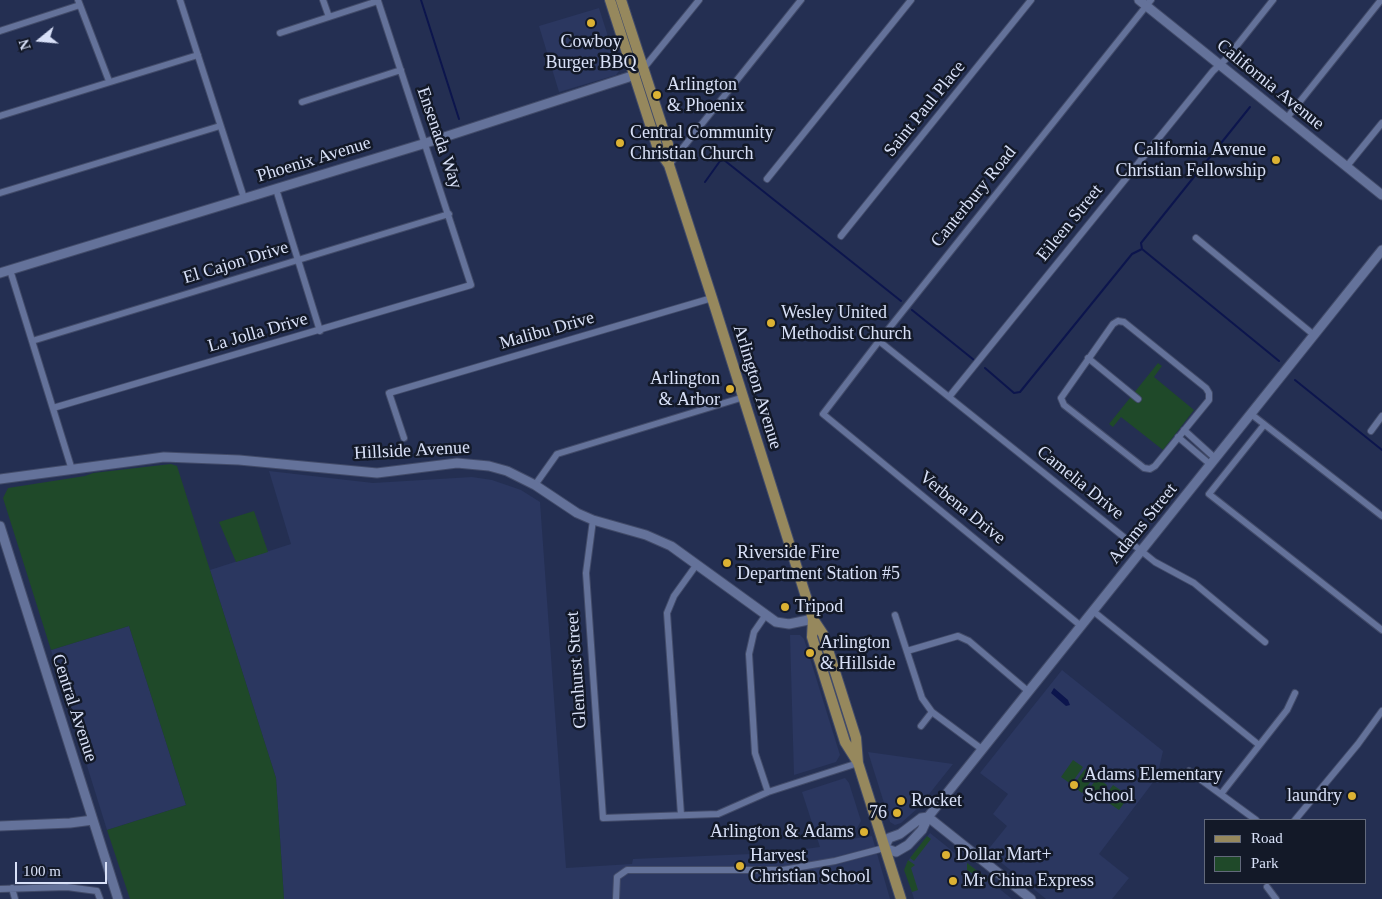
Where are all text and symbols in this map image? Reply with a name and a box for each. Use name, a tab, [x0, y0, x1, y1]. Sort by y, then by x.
north arrow	[15, 15, 65, 65]
marker: Cowboy Burger BBQ	[585, 17, 597, 29]
place label: Cowboy Burger BBQ	[545, 31, 637, 74]
street label: California Avenue	[1212, 35, 1328, 135]
text: N	[17, 37, 34, 52]
street label: Saint Paul Place	[880, 57, 970, 161]
place label: Arlington & Phoenix	[667, 74, 745, 116]
street label: Ensenada Way	[412, 84, 466, 192]
marker: Arlington & Phoenix	[651, 89, 663, 101]
place label: Central Community Christian Church	[630, 122, 773, 164]
street label: Phoenix Avenue	[254, 132, 374, 188]
marker: Central Community Christian Church	[614, 137, 626, 149]
place label: California Avenue Christian Fellowship	[1115, 139, 1266, 182]
street label: Canterbury Road	[927, 142, 1021, 252]
marker: California Avenue Christian Fellowship	[1270, 154, 1282, 166]
street label: Eileen Street	[1033, 180, 1107, 266]
street label: El Cajon Drive	[181, 237, 291, 289]
place label: Wesley United Methodist Church	[781, 302, 911, 344]
street label: Malibu Drive	[497, 307, 597, 355]
street label: La Jolla Drive	[206, 308, 310, 358]
marker: Wesley United Methodist Church	[765, 317, 777, 329]
street label: Arlington Avenue	[728, 322, 786, 452]
place label: Arlington & Arbor	[650, 368, 720, 410]
marker: Arlington & Arbor	[724, 383, 736, 395]
street label: Hillside Avenue	[353, 437, 471, 465]
street label: Camelia Drive	[1032, 441, 1128, 525]
street label: Verbena Drive	[915, 467, 1009, 549]
street label: Adams Street	[1104, 479, 1182, 569]
place label: Riverside Fire Department Station #5	[737, 542, 900, 584]
marker: Riverside Fire Department Station #5	[721, 557, 733, 569]
place label: Tripod	[795, 596, 843, 618]
marker: Tripod	[779, 601, 791, 613]
street label: Glenhurst Street	[562, 611, 592, 729]
place label: Arlington & Hillside	[820, 632, 895, 674]
marker: Arlington & Hillside	[804, 647, 816, 659]
street label: Central Avenue	[46, 651, 102, 765]
place label: Adams Elementary School	[1084, 764, 1222, 806]
marker: Adams Elementary School	[1068, 779, 1080, 791]
place label: laundry	[1287, 785, 1342, 807]
place label: Rocket	[911, 790, 962, 812]
marker: laundry	[1346, 790, 1358, 802]
marker: Rocket	[895, 795, 907, 807]
place label: 76	[869, 802, 887, 824]
marker: 76	[891, 807, 903, 819]
legend	[1204, 819, 1367, 884]
place label: Arlington & Adams	[710, 821, 854, 843]
marker: Arlington & Adams	[858, 826, 870, 838]
text: Road	[1251, 830, 1283, 846]
place label: Dollar Mart+	[956, 844, 1052, 866]
place label: Harvest Christian School	[750, 845, 870, 888]
marker: Dollar Mart+	[940, 849, 952, 861]
scale bar	[18, 852, 110, 884]
text: Park	[1251, 855, 1279, 871]
marker: Harvest Christian School	[734, 860, 746, 872]
text: 100 m	[23, 863, 61, 879]
place label: Mr China Express	[963, 870, 1094, 892]
marker: Mr China Express	[947, 875, 959, 887]

